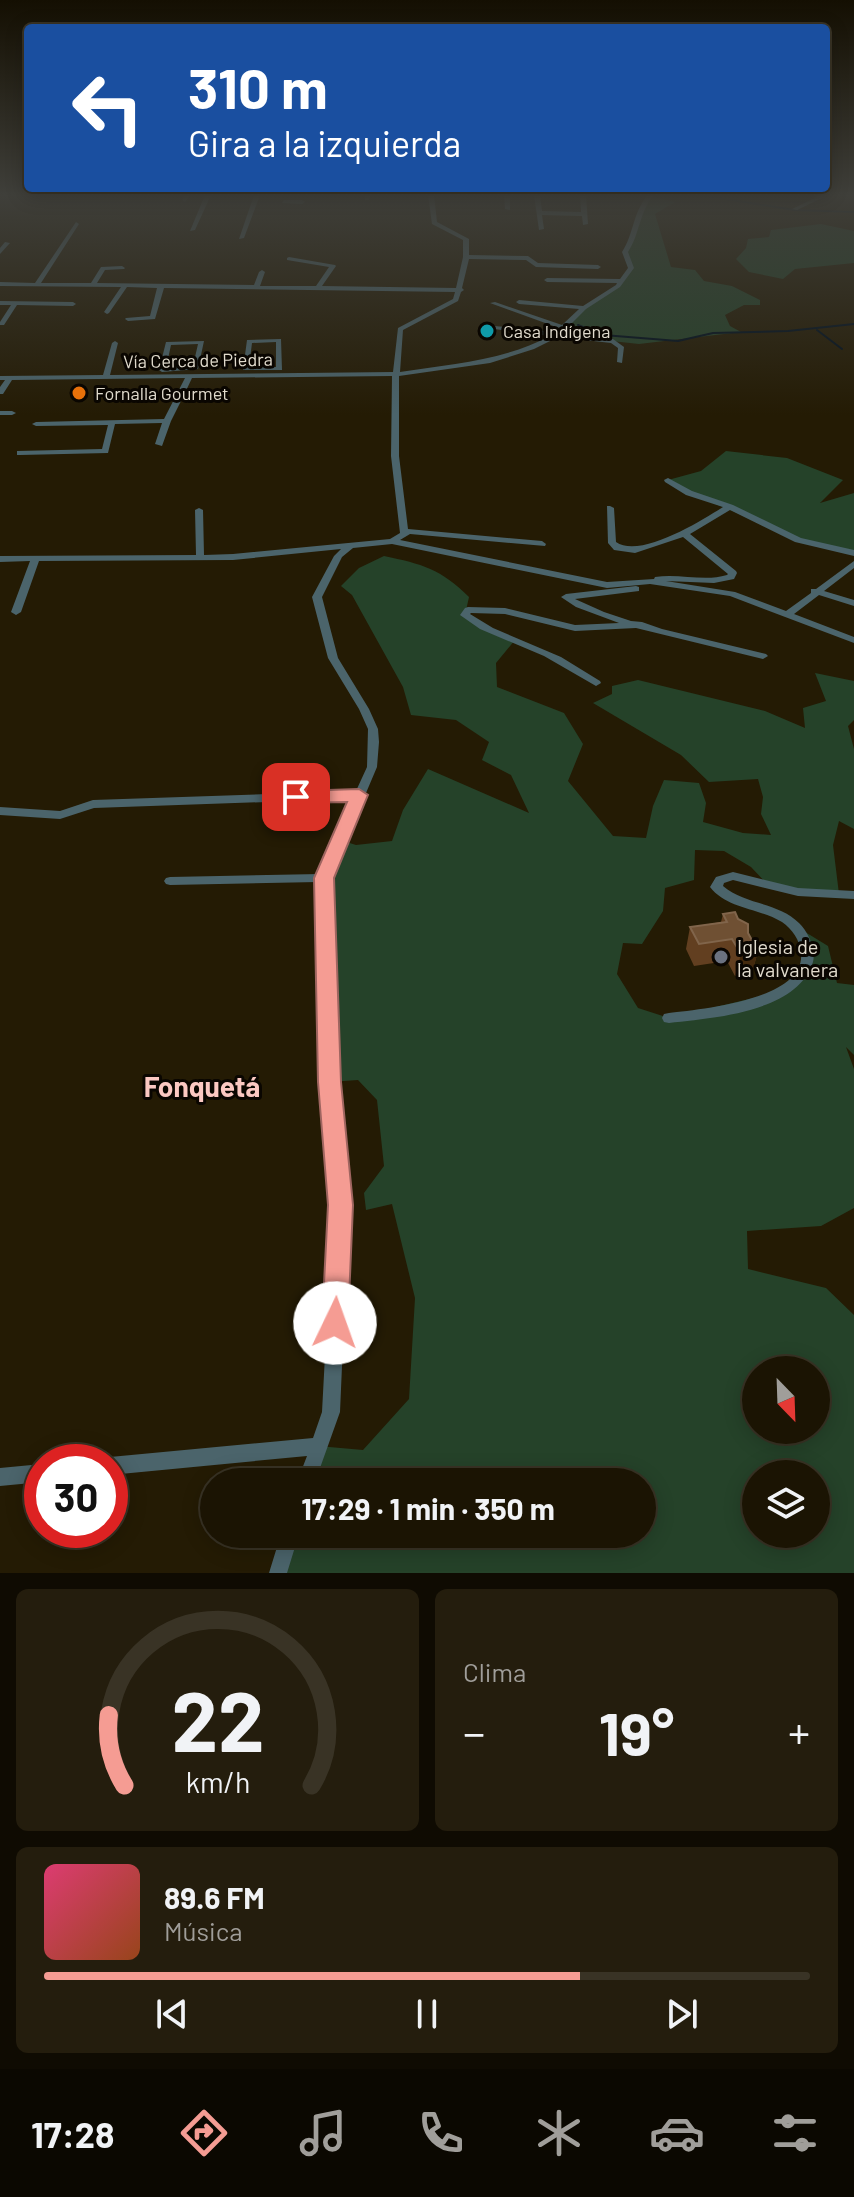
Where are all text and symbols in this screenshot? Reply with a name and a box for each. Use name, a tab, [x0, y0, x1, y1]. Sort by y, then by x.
text: 310 m	[188, 53, 328, 120]
icon: left	[56, 56, 160, 160]
text: Gira a la izquierda	[188, 121, 461, 164]
place label: Casa Indígena	[503, 320, 610, 342]
marker: Casa Indígena	[478, 322, 496, 340]
street label: Vía Cerca de Piedra	[123, 348, 273, 372]
place label: Fornalla Gourmet	[95, 382, 229, 404]
marker: Fornalla Gourmet	[70, 384, 88, 402]
pin	[262, 763, 330, 831]
icon: arrive	[274, 775, 318, 819]
place label: Iglesia de la valvanera	[737, 934, 838, 981]
marker: Iglesia de la valvanera	[712, 948, 730, 966]
district label: Fonquetá	[144, 1069, 260, 1103]
position arrow	[293, 1281, 377, 1365]
north arrow	[742, 1356, 830, 1444]
map controls	[742, 1356, 830, 1548]
speed limit sign: 30	[24, 1444, 128, 1548]
button: layers	[742, 1460, 830, 1548]
text: 17:29 · 1 min · 350 m	[301, 1490, 555, 1526]
text: Clima	[463, 1656, 526, 1687]
text: 22	[171, 1669, 264, 1769]
text: 19°	[599, 1696, 674, 1768]
text: −	[463, 1705, 485, 1758]
text: +	[788, 1705, 810, 1758]
text: km/h	[185, 1764, 250, 1799]
text: 89.6 FM	[164, 1879, 265, 1915]
text: Música	[164, 1915, 243, 1946]
icon: previous	[150, 1992, 194, 2036]
icon: pause	[405, 1992, 449, 2036]
icon: next	[660, 1992, 704, 2036]
icon: directions	[176, 2105, 232, 2161]
icon: music	[295, 2105, 351, 2161]
icon: phone	[413, 2105, 469, 2161]
icon: climate	[531, 2105, 587, 2161]
icon: car	[649, 2105, 705, 2161]
icon: filters	[767, 2105, 823, 2161]
text: 17:28	[31, 2112, 114, 2155]

